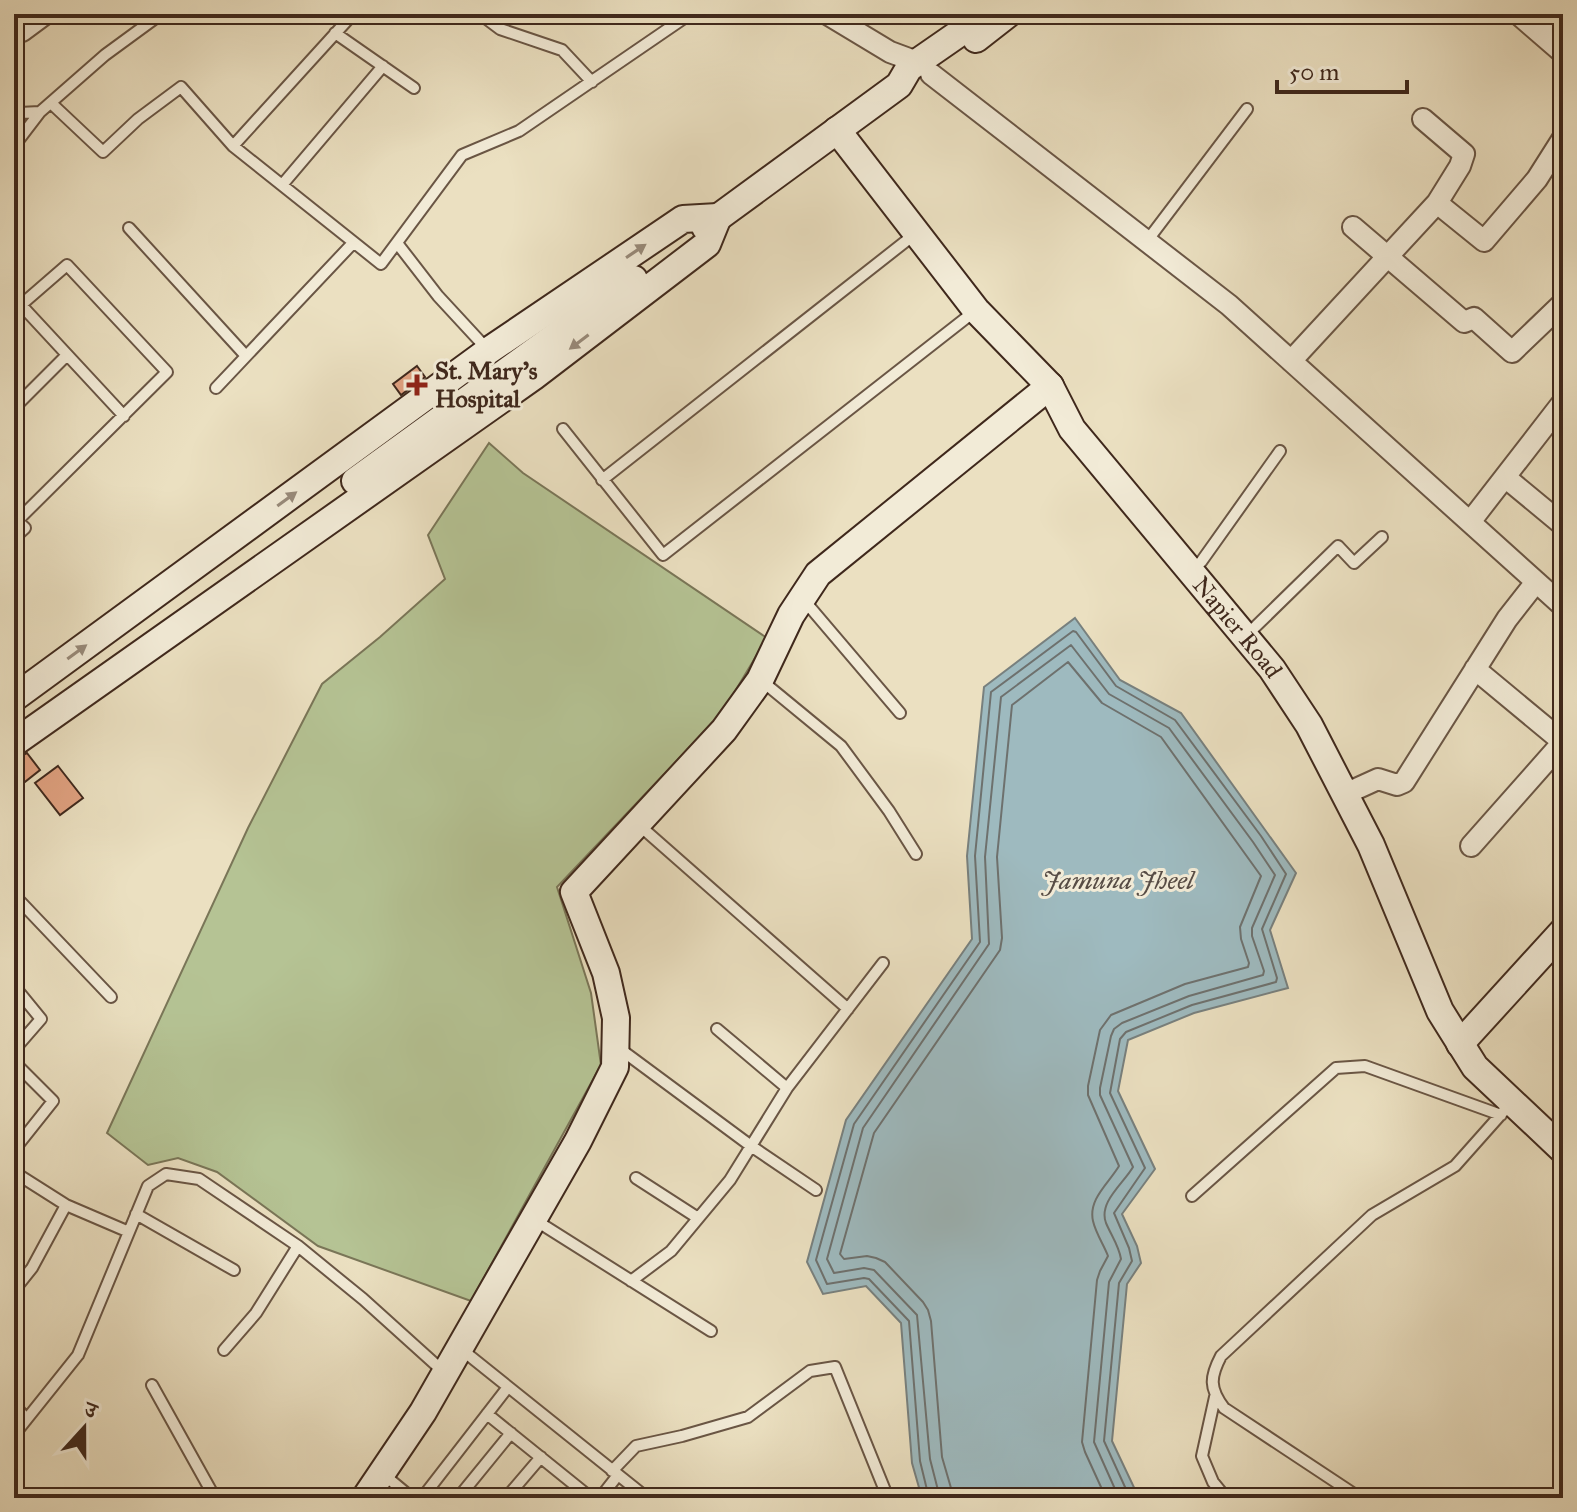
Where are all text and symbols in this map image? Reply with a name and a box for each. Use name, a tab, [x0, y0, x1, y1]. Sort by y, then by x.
scale bar	[1277, 44, 1407, 94]
text: 50 m	[1289, 57, 1339, 87]
one-way arrow	[625, 244, 646, 259]
one-way arrow	[569, 333, 589, 349]
place label: St. Mary's Hospital	[435, 356, 538, 414]
marker: St. Mary's Hospital	[406, 374, 428, 396]
one-way arrow	[276, 491, 297, 507]
street label: Napier Road	[1186, 570, 1289, 684]
one-way arrow	[67, 645, 87, 661]
water label: Jamuna Jheel	[1040, 864, 1196, 896]
north arrow	[44, 1388, 124, 1468]
text: उ	[79, 1394, 103, 1425]

